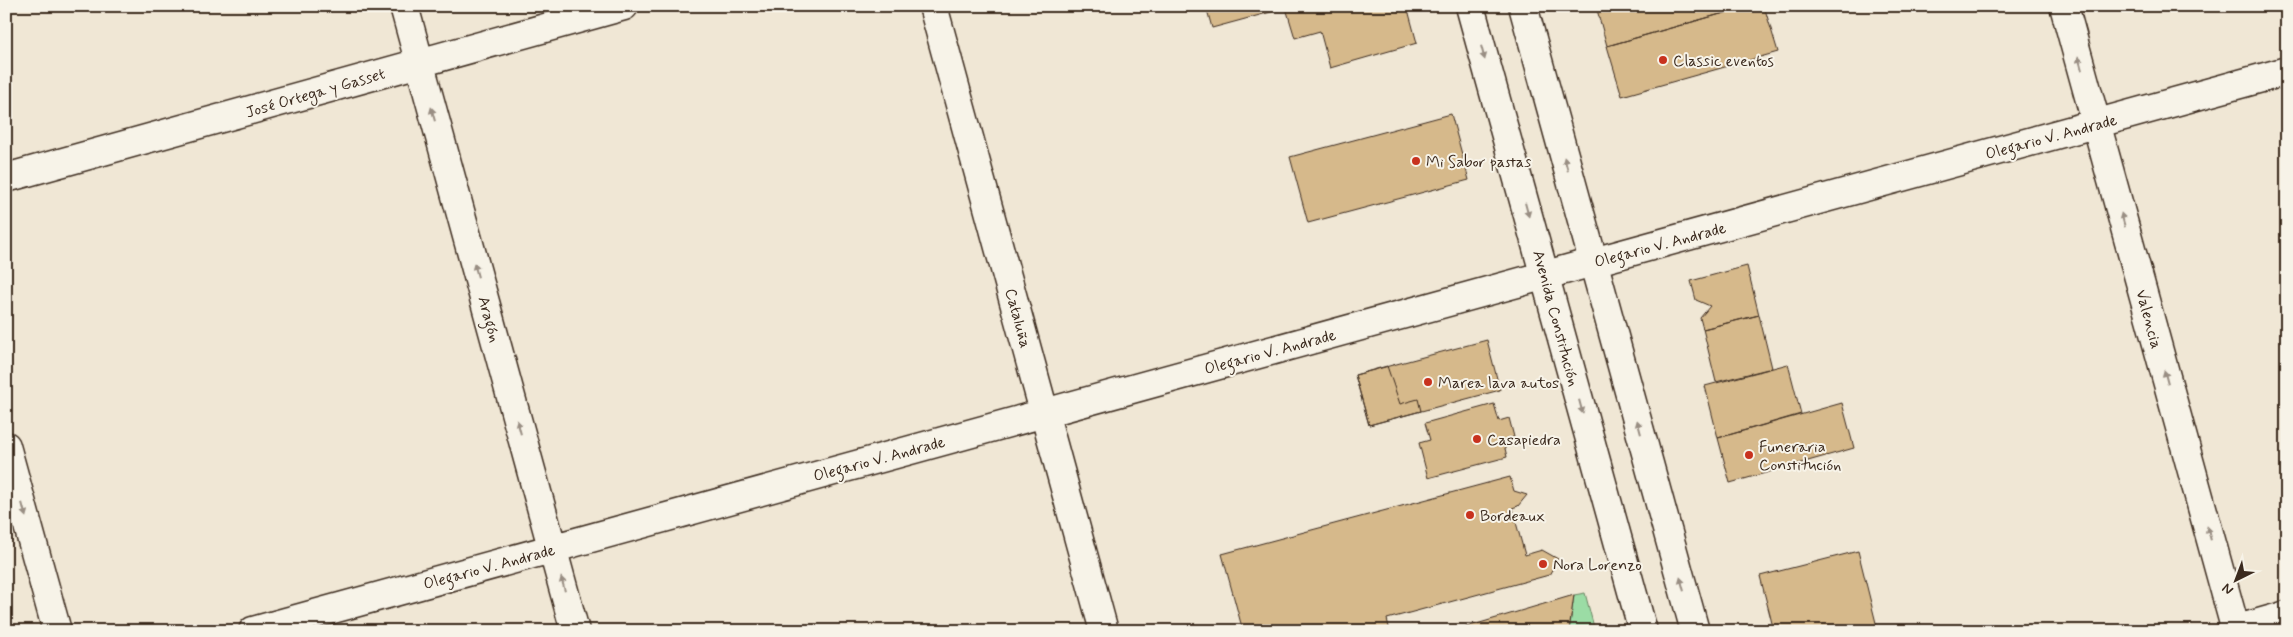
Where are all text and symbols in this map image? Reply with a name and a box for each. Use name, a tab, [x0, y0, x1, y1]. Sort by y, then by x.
one-way arrow	[1480, 46, 1488, 61]
place label: Classic eventos	[1673, 51, 1774, 72]
marker: Classic eventos	[1657, 54, 1669, 66]
one-way arrow	[2075, 56, 2083, 71]
street label: José Ortega y Gasset	[243, 63, 388, 124]
one-way arrow	[429, 106, 437, 121]
street label: Olegario V. Andrade	[1983, 110, 2120, 166]
place label: Mi Sabor pastas	[1426, 152, 1531, 173]
marker: Mi Sabor pastas	[1410, 155, 1422, 167]
one-way arrow	[1562, 157, 1570, 172]
one-way arrow	[1523, 202, 1531, 217]
one-way arrow	[2119, 212, 2127, 227]
street label: Olegario V. Andrade	[1592, 218, 1729, 274]
street label: Avenida Constitución	[1527, 248, 1584, 389]
one-way arrow	[472, 263, 480, 278]
street label: Cataluña	[1000, 286, 1036, 351]
street label: Valencia	[2131, 287, 2167, 351]
street label: Aragón	[471, 294, 505, 345]
street label: Olegario V. Andrade	[1202, 325, 1339, 381]
one-way arrow	[2162, 369, 2170, 384]
place label: Marea lava autos	[1438, 373, 1559, 394]
marker: Marea lava autos	[1422, 376, 1434, 388]
one-way arrow	[1577, 399, 1585, 415]
one-way arrow	[515, 419, 523, 434]
one-way arrow	[1634, 419, 1642, 434]
place label: Casapiedra	[1487, 430, 1561, 451]
street label: Olegario V. Andrade	[811, 432, 948, 488]
marker: Casapiedra	[1471, 433, 1483, 445]
place label: Funeraria Constitución	[1759, 437, 1841, 476]
marker: Funeraria Constitución	[1743, 449, 1755, 461]
one-way arrow	[20, 502, 28, 517]
place label: Bordeaux	[1480, 506, 1545, 527]
marker: Bordeaux	[1464, 509, 1476, 521]
one-way arrow	[2205, 526, 2213, 541]
street label: Olegario V. Andrade	[421, 540, 558, 596]
north arrow	[2210, 554, 2260, 604]
place label: Nora Lorenzo	[1553, 555, 1642, 576]
marker: Nora Lorenzo	[1537, 558, 1549, 570]
one-way arrow	[558, 576, 566, 591]
one-way arrow	[1677, 576, 1685, 591]
text: N	[2218, 579, 2237, 599]

